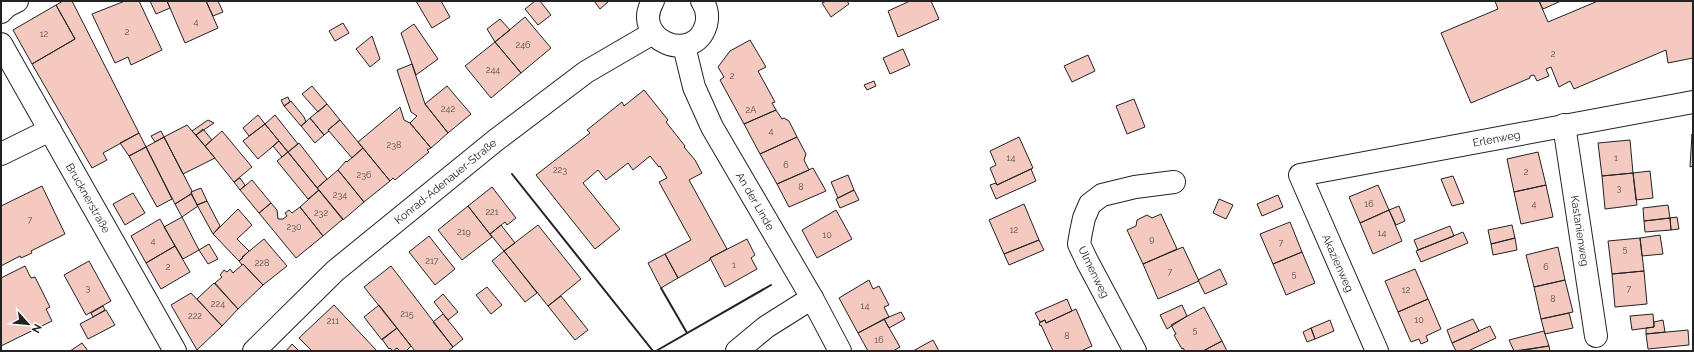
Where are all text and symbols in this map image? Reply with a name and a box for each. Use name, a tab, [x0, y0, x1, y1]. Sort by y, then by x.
house number: 4	[194, 17, 199, 27]
house number: 2	[125, 27, 130, 37]
house number: 12	[40, 29, 49, 39]
house number: 246	[515, 40, 531, 50]
house number: 2	[1551, 49, 1556, 59]
house number: 244	[486, 65, 500, 75]
house number: 2	[730, 71, 735, 81]
house number: 242	[441, 104, 455, 114]
house number: 2A	[746, 105, 756, 115]
house number: 4	[769, 126, 774, 136]
street label: Erlenweg	[1472, 128, 1522, 150]
street label: Konrad-Adenauer-Straße	[392, 136, 500, 227]
house number: 238	[387, 140, 401, 150]
house number: 14	[1007, 153, 1015, 163]
house number: 1	[1614, 153, 1618, 163]
house number: 6	[783, 160, 789, 170]
street label: Brucknerstraße	[63, 161, 113, 236]
house number: 223	[553, 165, 567, 175]
house number: 2	[1524, 167, 1529, 177]
house number: 236	[357, 170, 372, 180]
street label: An der Linde	[733, 170, 777, 233]
house number: 8	[798, 182, 804, 192]
house number: 3	[1617, 183, 1622, 193]
house number: 234	[333, 190, 347, 200]
street label: Kastanienweg	[1568, 194, 1591, 267]
house number: 16	[1364, 199, 1374, 209]
house number: 4	[1532, 199, 1537, 209]
house number: 221	[485, 207, 499, 217]
house number: 232	[314, 208, 328, 218]
house number: 7	[28, 215, 33, 225]
house number: 230	[286, 222, 302, 232]
house number: 12	[1010, 225, 1019, 235]
house number: 219	[457, 227, 471, 237]
house number: 14	[1378, 228, 1386, 238]
house number: 10	[822, 230, 832, 240]
street label: Akazienweg	[1319, 232, 1356, 294]
house number: 9	[1149, 234, 1155, 244]
house number: 4	[151, 236, 156, 246]
house number: 7	[1279, 238, 1284, 248]
street label: Ulmenweg	[1075, 244, 1112, 300]
house number: 5	[1623, 244, 1628, 254]
house number: 217	[425, 256, 439, 266]
house number: 228	[255, 258, 269, 268]
house number: 1	[732, 260, 736, 270]
house number: 2	[166, 262, 171, 272]
house number: 6	[1543, 262, 1549, 272]
house number: 7	[1168, 267, 1173, 277]
house number: 5	[1292, 269, 1297, 279]
house number: 3	[86, 283, 91, 293]
house number: 7	[1627, 284, 1632, 294]
house number: 12	[1402, 285, 1411, 295]
house number: 8	[1550, 294, 1556, 304]
house number: 224	[211, 299, 225, 309]
house number: 14	[861, 301, 869, 311]
north arrow	[8, 304, 48, 344]
house number: 215	[400, 309, 414, 319]
house number: 222	[188, 311, 202, 321]
house number: 10	[1414, 315, 1424, 325]
house number: 211	[327, 316, 339, 326]
text: N	[29, 322, 44, 335]
house number: 5	[1193, 325, 1198, 335]
house number: 8	[1064, 331, 1070, 341]
house number: 16	[874, 335, 884, 345]

